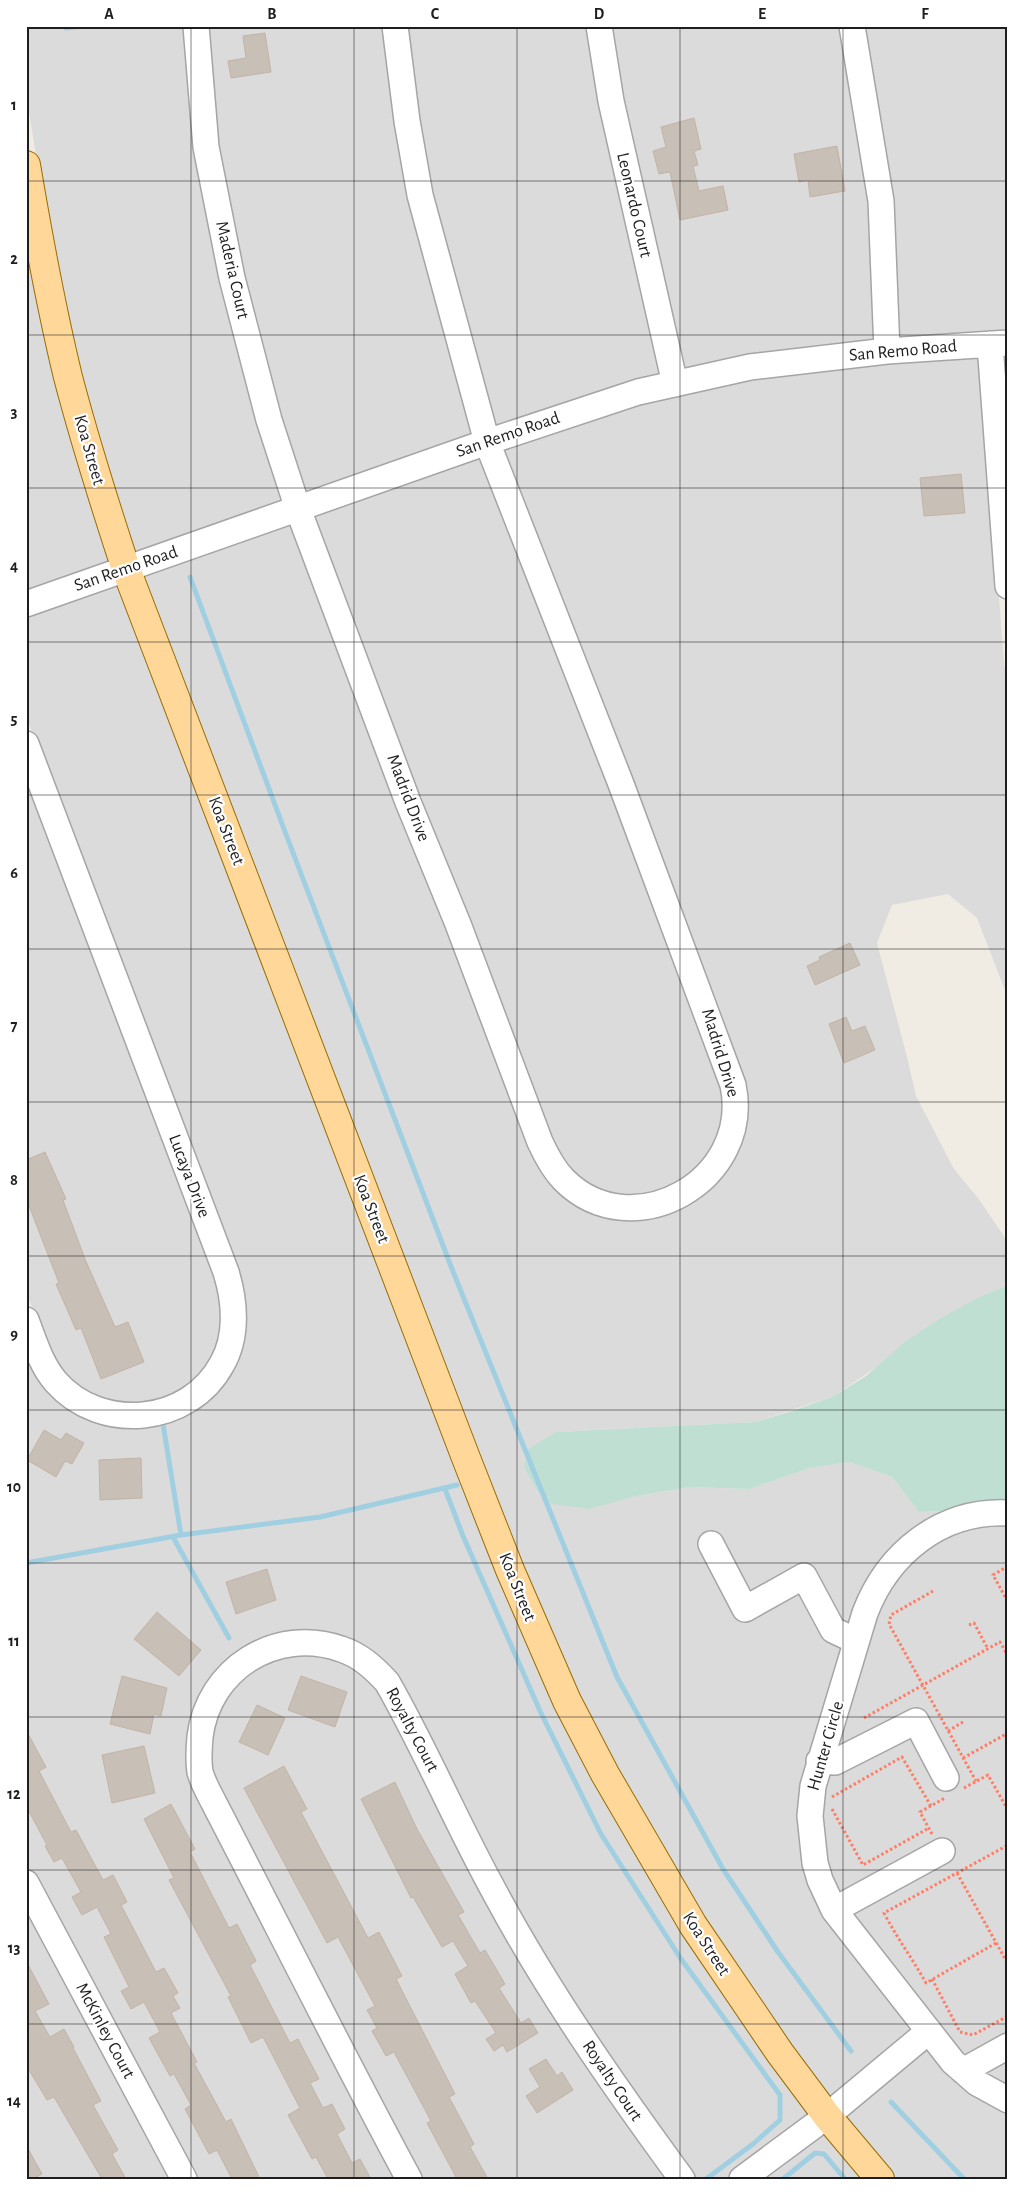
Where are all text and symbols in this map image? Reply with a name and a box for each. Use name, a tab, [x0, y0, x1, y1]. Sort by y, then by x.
text: A	[104, 6, 114, 22]
text: B	[267, 6, 277, 22]
text: C	[431, 6, 440, 22]
text: D	[594, 6, 605, 22]
text: E	[758, 6, 766, 22]
text: F	[921, 6, 929, 22]
text: 1	[11, 97, 17, 113]
street label: Leonardo Court	[613, 151, 655, 259]
street label: Maderia Court	[212, 219, 252, 321]
text: 2	[10, 251, 18, 267]
street label: San Remo Road	[848, 337, 958, 365]
text: 3	[11, 404, 18, 420]
street label: San Remo Road	[454, 409, 562, 461]
street label: Koa Street	[70, 413, 108, 487]
street label: San Remo Road	[72, 543, 180, 595]
text: 4	[10, 558, 18, 574]
text: 5	[11, 711, 18, 727]
street label: Madrid Drive	[383, 752, 433, 844]
street label: Koa Street	[205, 794, 247, 868]
text: 6	[10, 865, 18, 881]
street label: Madrid Drive	[698, 1007, 742, 1099]
text: 7	[11, 1018, 18, 1034]
street label: Lucaya Drive	[165, 1132, 213, 1220]
text: 8	[10, 1172, 18, 1188]
street label: Koa Street	[350, 1172, 392, 1246]
text: 9	[10, 1326, 18, 1342]
text: 10	[7, 1479, 21, 1495]
street label: Koa Street	[495, 1550, 539, 1624]
text: 11	[8, 1633, 20, 1649]
street label: Royalty Court	[382, 1685, 442, 1775]
street label: Hunter Circle	[805, 1699, 847, 1793]
text: 12	[7, 1786, 21, 1802]
street label: Koa Street	[679, 1909, 733, 1979]
text: 13	[8, 1940, 20, 1956]
street label: McKinley Court	[72, 1980, 138, 2082]
street label: Royalty Court	[579, 2037, 646, 2125]
text: 14	[7, 2093, 21, 2109]

